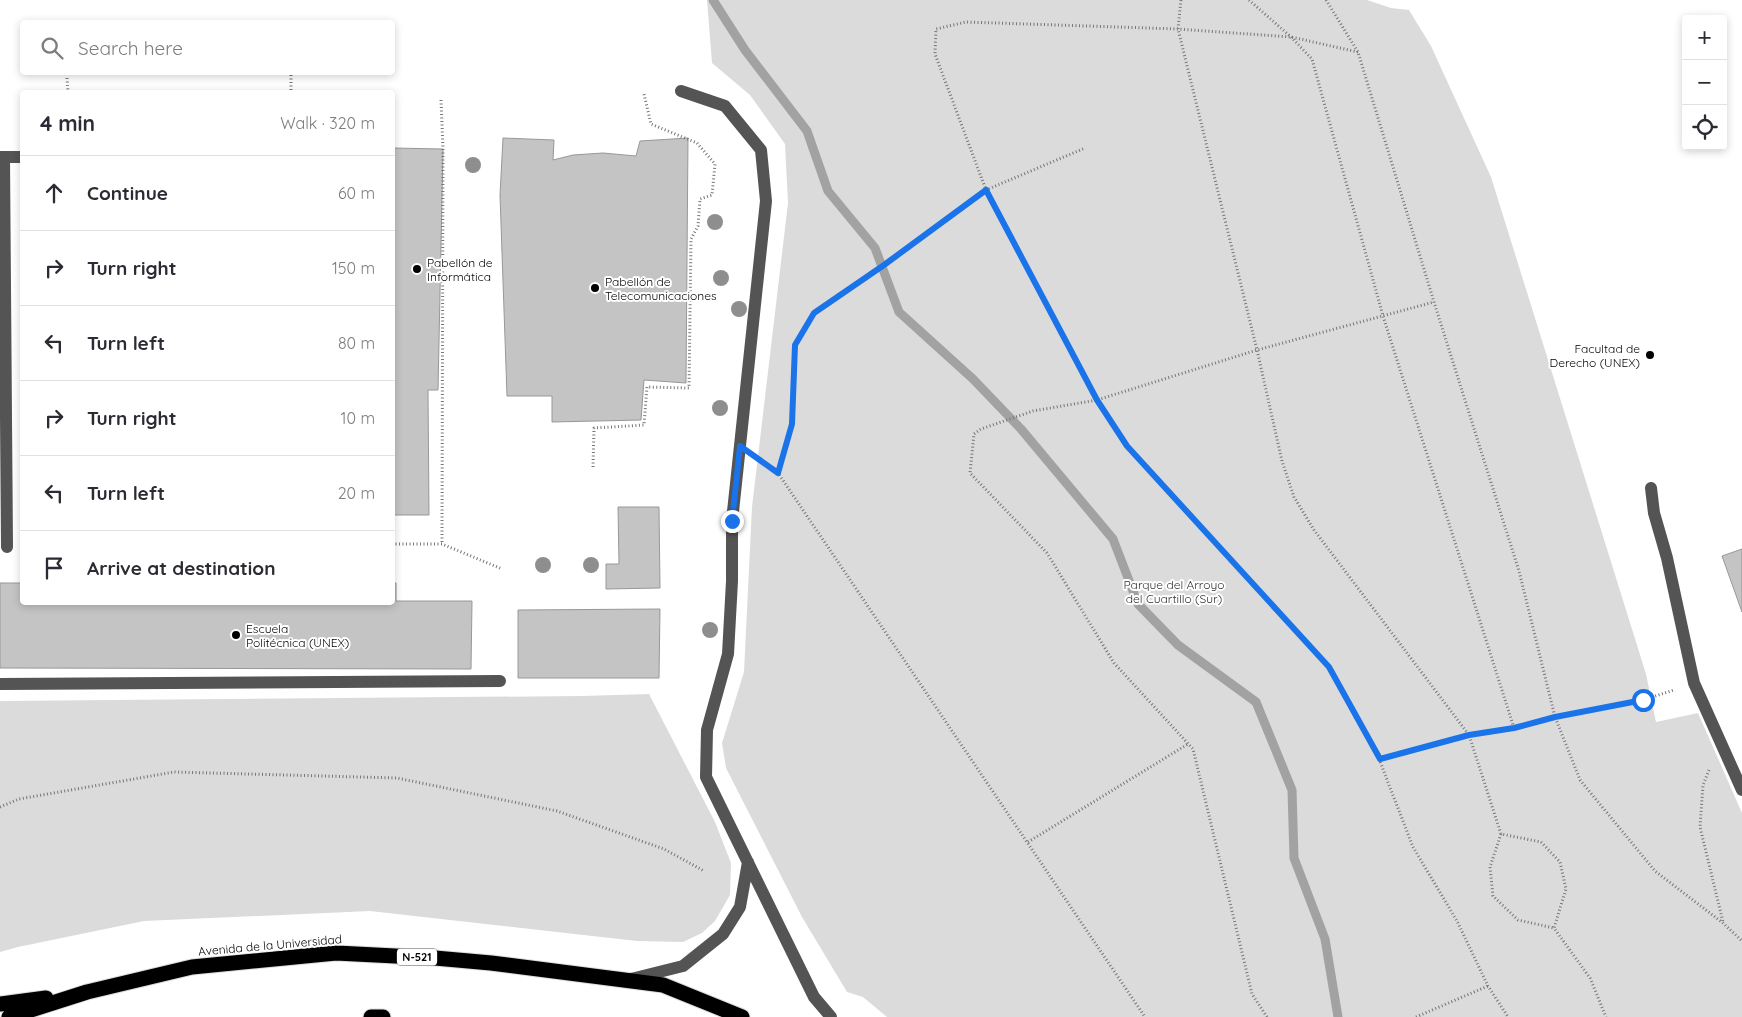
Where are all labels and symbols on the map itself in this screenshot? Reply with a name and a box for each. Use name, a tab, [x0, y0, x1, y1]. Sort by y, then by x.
place label: Pabellón de Informática	[427, 255, 493, 284]
marker: Pabellón de Informática	[411, 263, 423, 275]
place label: Pabellón de Telecomunicaciones	[605, 274, 717, 303]
marker: Pabellón de Telecomunicaciones	[589, 282, 601, 294]
place label: Facultad de Derecho (UNEX)	[1549, 341, 1640, 370]
marker: Facultad de Derecho (UNEX)	[1644, 349, 1656, 361]
route end	[721, 510, 744, 533]
park label: Parque del Arroyo del Cuartillo (Sur)	[1124, 577, 1224, 606]
place label: Escuela Politécnica (UNEX)	[246, 621, 349, 650]
marker: Escuela Politécnica (UNEX)	[230, 629, 242, 641]
route start	[1632, 689, 1655, 712]
street label: Avenida de la Universidad	[198, 931, 342, 959]
road number: N-521	[397, 949, 437, 966]

